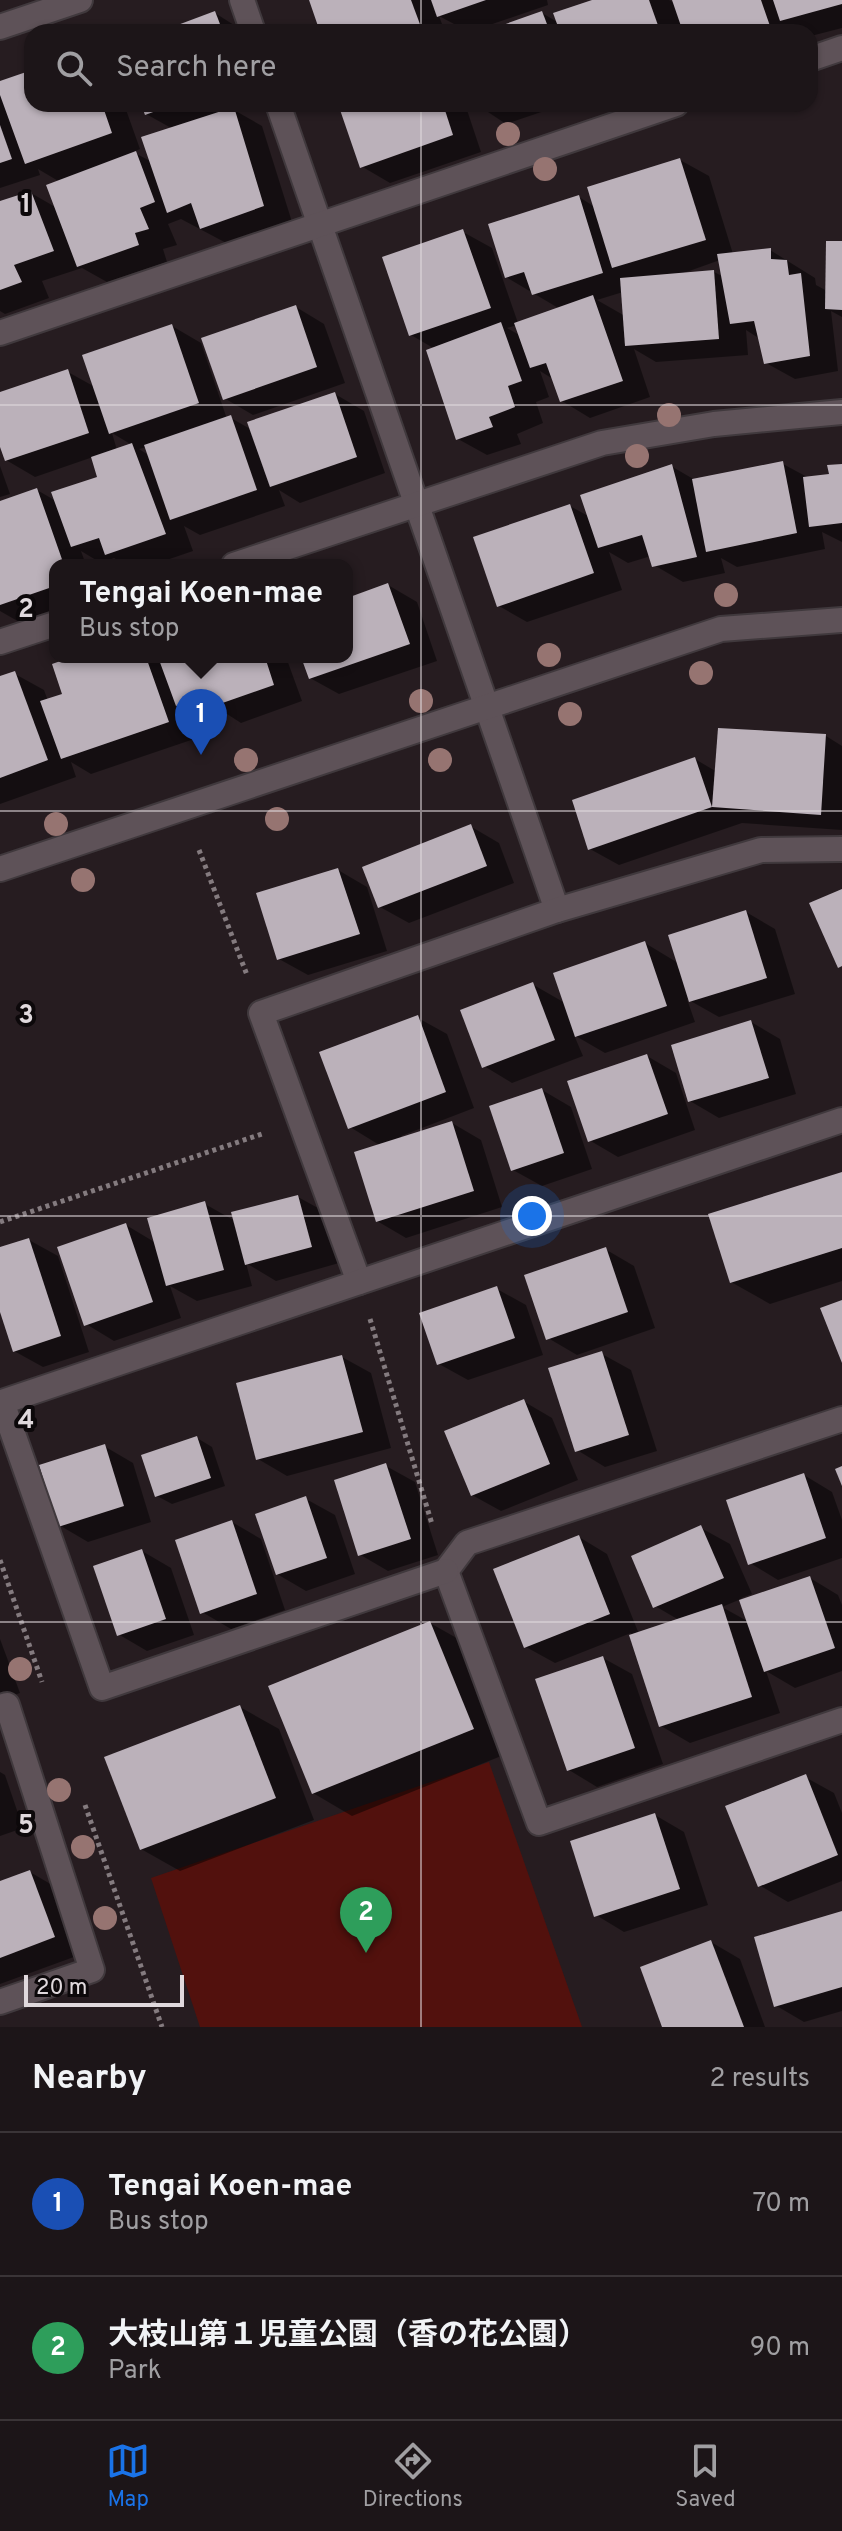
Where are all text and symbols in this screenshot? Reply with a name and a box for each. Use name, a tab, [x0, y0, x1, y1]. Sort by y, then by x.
search box	[24, 24, 818, 112]
icon: search	[52, 46, 96, 90]
text: Search here	[116, 50, 276, 87]
text: 1	[21, 189, 31, 222]
popup	[49, 559, 353, 663]
text: Tengai Koen-mae	[79, 576, 323, 613]
text: 2	[18, 594, 34, 627]
text: Bus stop	[79, 613, 180, 646]
pin: 1	[175, 689, 227, 755]
text: 3	[18, 1000, 34, 1033]
your location	[512, 1196, 552, 1236]
text: 4	[18, 1405, 34, 1438]
text: 5	[18, 1810, 34, 1843]
pin: 2	[340, 1887, 392, 1953]
scale bar	[24, 1971, 184, 2007]
text: 20 m	[36, 1975, 87, 2002]
text: Nearby	[32, 2058, 147, 2101]
text: 2 results	[710, 2063, 810, 2096]
text: Tengai Koen-mae	[108, 2169, 352, 2206]
text: 1	[53, 2188, 63, 2221]
text: 70 m	[752, 2188, 810, 2221]
text: Bus stop	[108, 2206, 209, 2239]
text: 大枝山第１児童公園（香の花公園）	[108, 2318, 588, 2355]
text: 2	[50, 2332, 66, 2365]
text: 90 m	[750, 2332, 810, 2365]
text: Park	[108, 2355, 162, 2388]
tab: Map	[106, 2439, 150, 2514]
tab: Directions	[363, 2439, 463, 2514]
tab: Saved	[675, 2439, 736, 2514]

